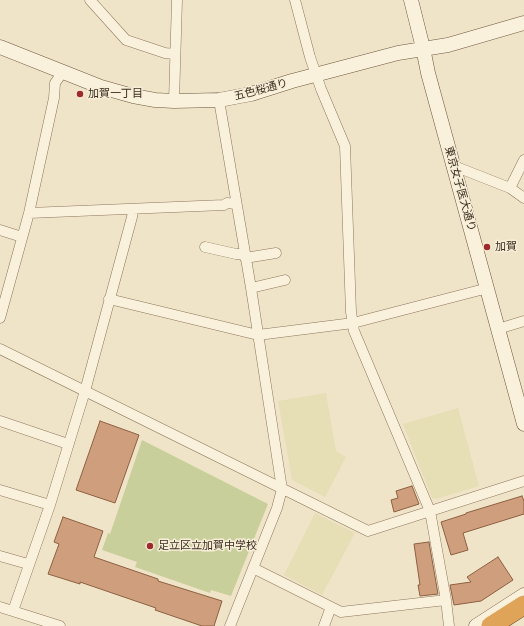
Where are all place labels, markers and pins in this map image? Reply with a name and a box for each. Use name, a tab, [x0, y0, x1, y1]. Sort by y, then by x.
place label: 加賀一丁目	[88, 87, 143, 101]
marker: 加賀一丁目	[75, 89, 85, 99]
place label: 加賀	[495, 240, 517, 254]
marker: 加賀	[482, 242, 492, 252]
place label: 足立区立加賀中学校	[158, 539, 257, 553]
marker: 足立区立加賀中学校	[145, 541, 155, 551]

